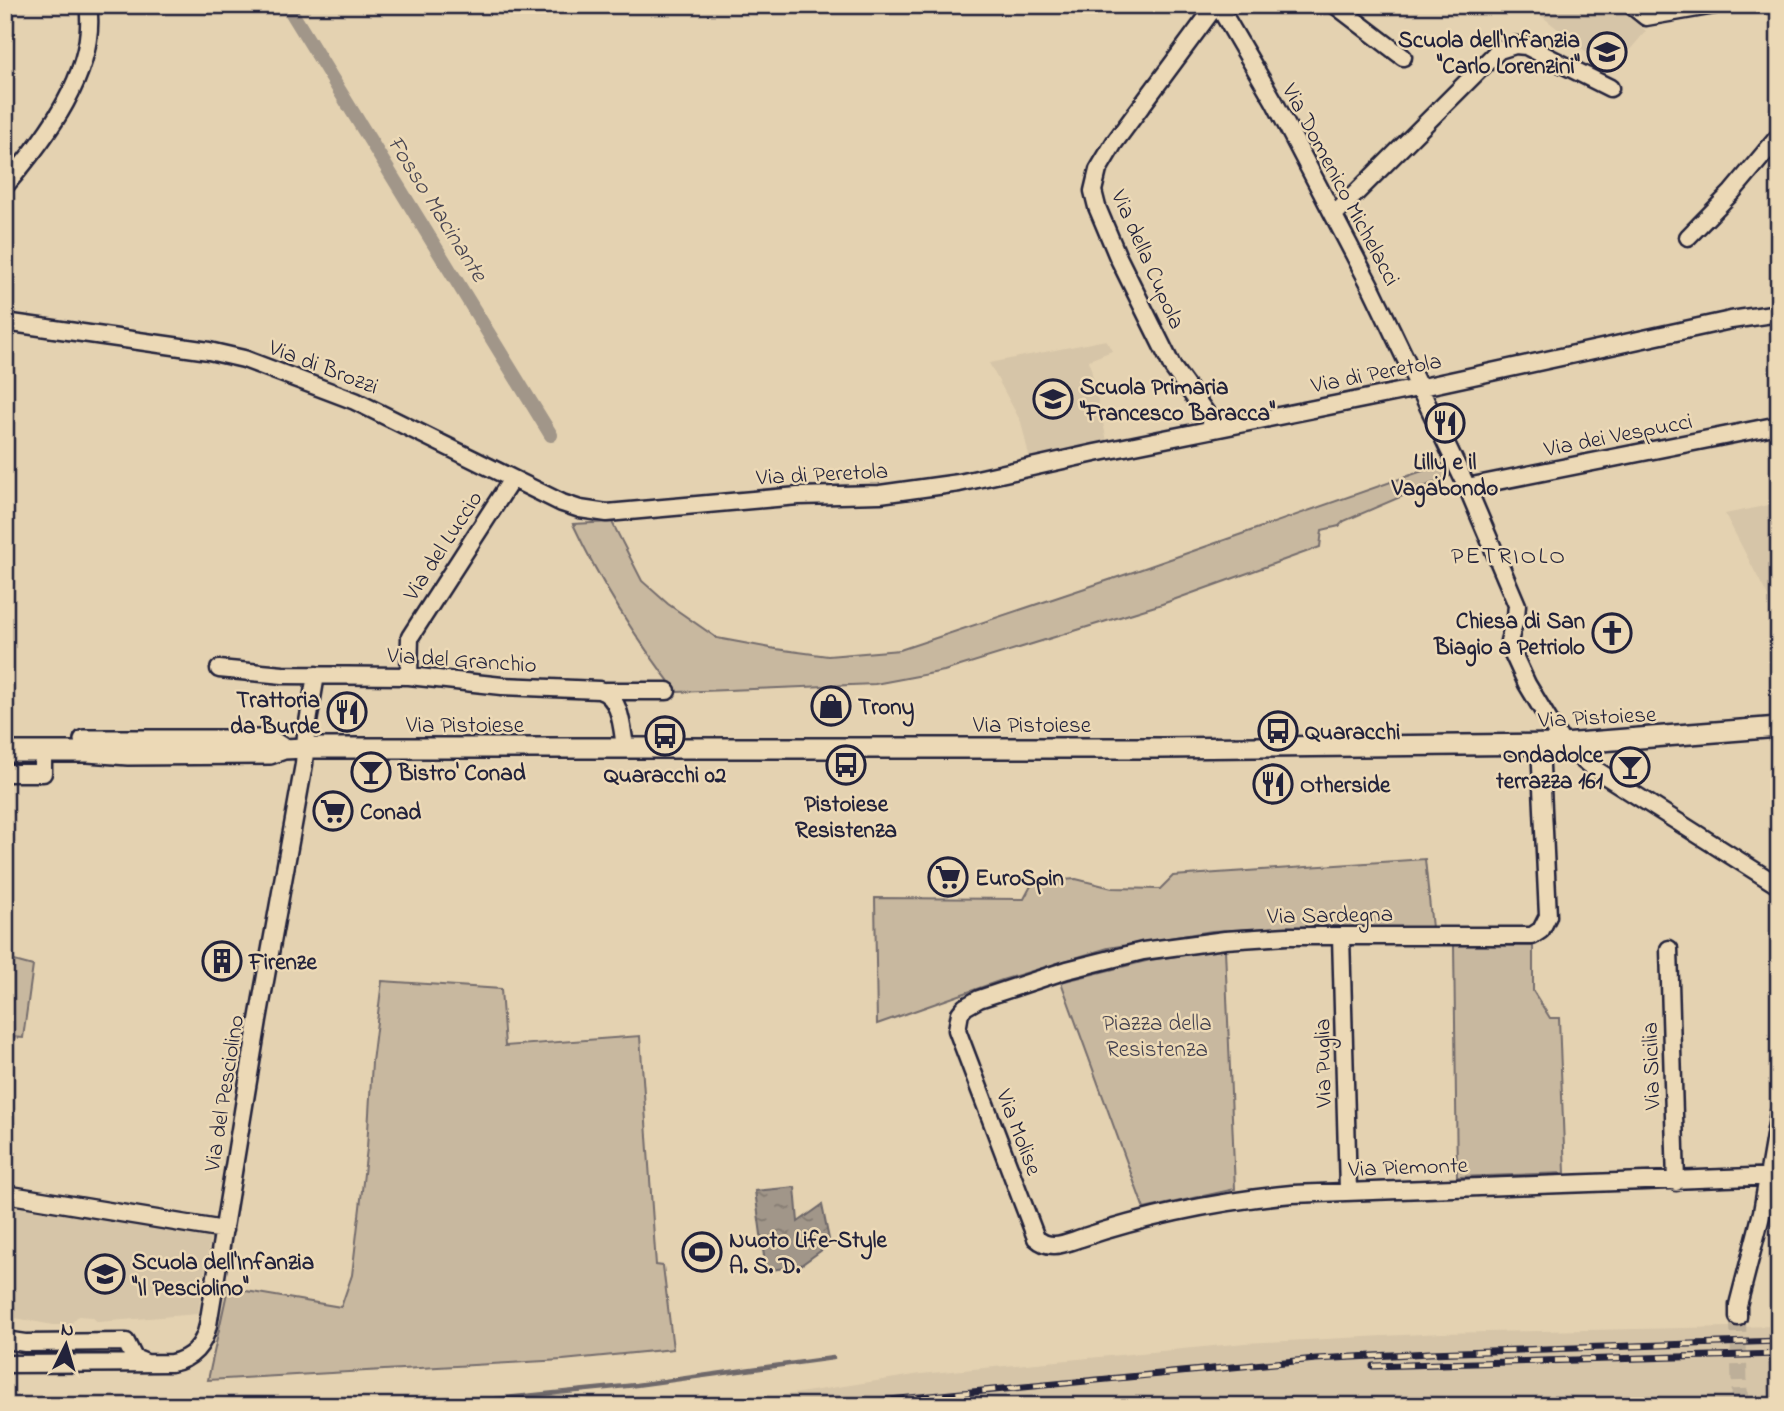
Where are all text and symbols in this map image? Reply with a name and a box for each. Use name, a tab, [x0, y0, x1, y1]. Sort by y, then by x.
place label: Scuola dell'Infanzia "Carlo Lorenzini"	[1398, 25, 1581, 84]
school or university icon: Scuola dell'Infanzia "Carlo Lorenzini"	[1586, 31, 1628, 73]
street label: Via Domenico Michelacci	[1272, 77, 1407, 292]
water label: Fosso Macinante	[377, 129, 496, 290]
street label: Via della Cupola	[1101, 184, 1192, 335]
street label: Via di Brozzi	[263, 332, 383, 404]
street label: Via di Peretola	[1308, 346, 1444, 403]
place label: Scuola Primaria "Francesco Baracca"	[1079, 372, 1276, 431]
school or university icon: Scuola Primaria "Francesco Baracca"	[1032, 378, 1074, 420]
restaurant icon: Lilly e il Vagabondo	[1424, 402, 1466, 444]
street label: Via dei Vespucci	[1541, 406, 1695, 467]
place label: Lilly e il Vagabondo	[1391, 447, 1498, 508]
street label: Via di Peretola	[754, 456, 889, 495]
street label: Via del Luccio	[396, 485, 492, 609]
district label: PETRIOLO	[1451, 540, 1567, 575]
place label: Chiesa di San Biagio a Petriolo	[1433, 606, 1585, 667]
church icon: Chiesa di San Biagio a Petriolo	[1591, 612, 1633, 654]
street label: Via del Granchio	[385, 640, 538, 683]
place label: Trattoria da Burde	[230, 685, 321, 744]
shop icon: Trony	[810, 685, 852, 727]
restaurant icon: Trattoria da Burde	[326, 691, 368, 733]
place label: Trony	[858, 692, 915, 727]
street label: Via Pistoiese	[1536, 699, 1658, 738]
street label: Via Pistoiese	[405, 710, 525, 743]
street label: Via Pistoiese	[972, 710, 1092, 743]
bus stop icon: Quaracchi	[1257, 710, 1299, 752]
bus stop icon: Quaracchi 02	[644, 715, 686, 757]
place label: Quaracchi	[1305, 717, 1400, 750]
place label: Ondadolce terrazza 161	[1495, 740, 1604, 799]
bus stop icon: Pistoiese Resistenza	[825, 744, 867, 786]
bar icon: Ondadolce terrazza 161	[1609, 746, 1651, 788]
bar icon: Bistro' Conad	[350, 751, 392, 793]
place label: Bistro' Conad	[397, 758, 526, 791]
place label: Quaracchi 02	[604, 760, 727, 793]
restaurant icon: Otherside	[1252, 763, 1294, 805]
place label: Otherside	[1300, 770, 1391, 803]
place label: Pistoiese Resistenza	[795, 789, 897, 848]
supermarket icon: Conad	[312, 790, 354, 832]
place label: Conad	[360, 797, 421, 830]
supermarket icon: EuroSpin	[927, 856, 969, 898]
place label: EuroSpin	[975, 863, 1064, 896]
street label: Via Sardegna	[1266, 899, 1393, 935]
building icon: Firenze	[201, 940, 243, 982]
place label: Firenze	[248, 947, 317, 980]
park label: Piazza della Resistenza	[1102, 1008, 1212, 1067]
street label: Via del Pesciolino	[197, 1013, 254, 1175]
street label: Via Puglia	[1307, 1018, 1343, 1109]
street label: Via Sicilia	[1634, 1021, 1671, 1111]
street label: Via Molise	[986, 1084, 1049, 1181]
street label: Via Piemonte	[1347, 1150, 1469, 1187]
place label: Nuoto Life-Style A. S. D.	[729, 1225, 887, 1284]
sports icon: Nuoto Life-Style A. S. D.	[681, 1231, 723, 1273]
place label: Scuola dell'Infanzia "Il Pesciolino"	[131, 1247, 314, 1306]
school or university icon: Scuola dell'Infanzia "Il Pesciolino"	[84, 1253, 126, 1295]
north arrow	[32, 1310, 102, 1380]
text: N	[60, 1317, 75, 1345]

